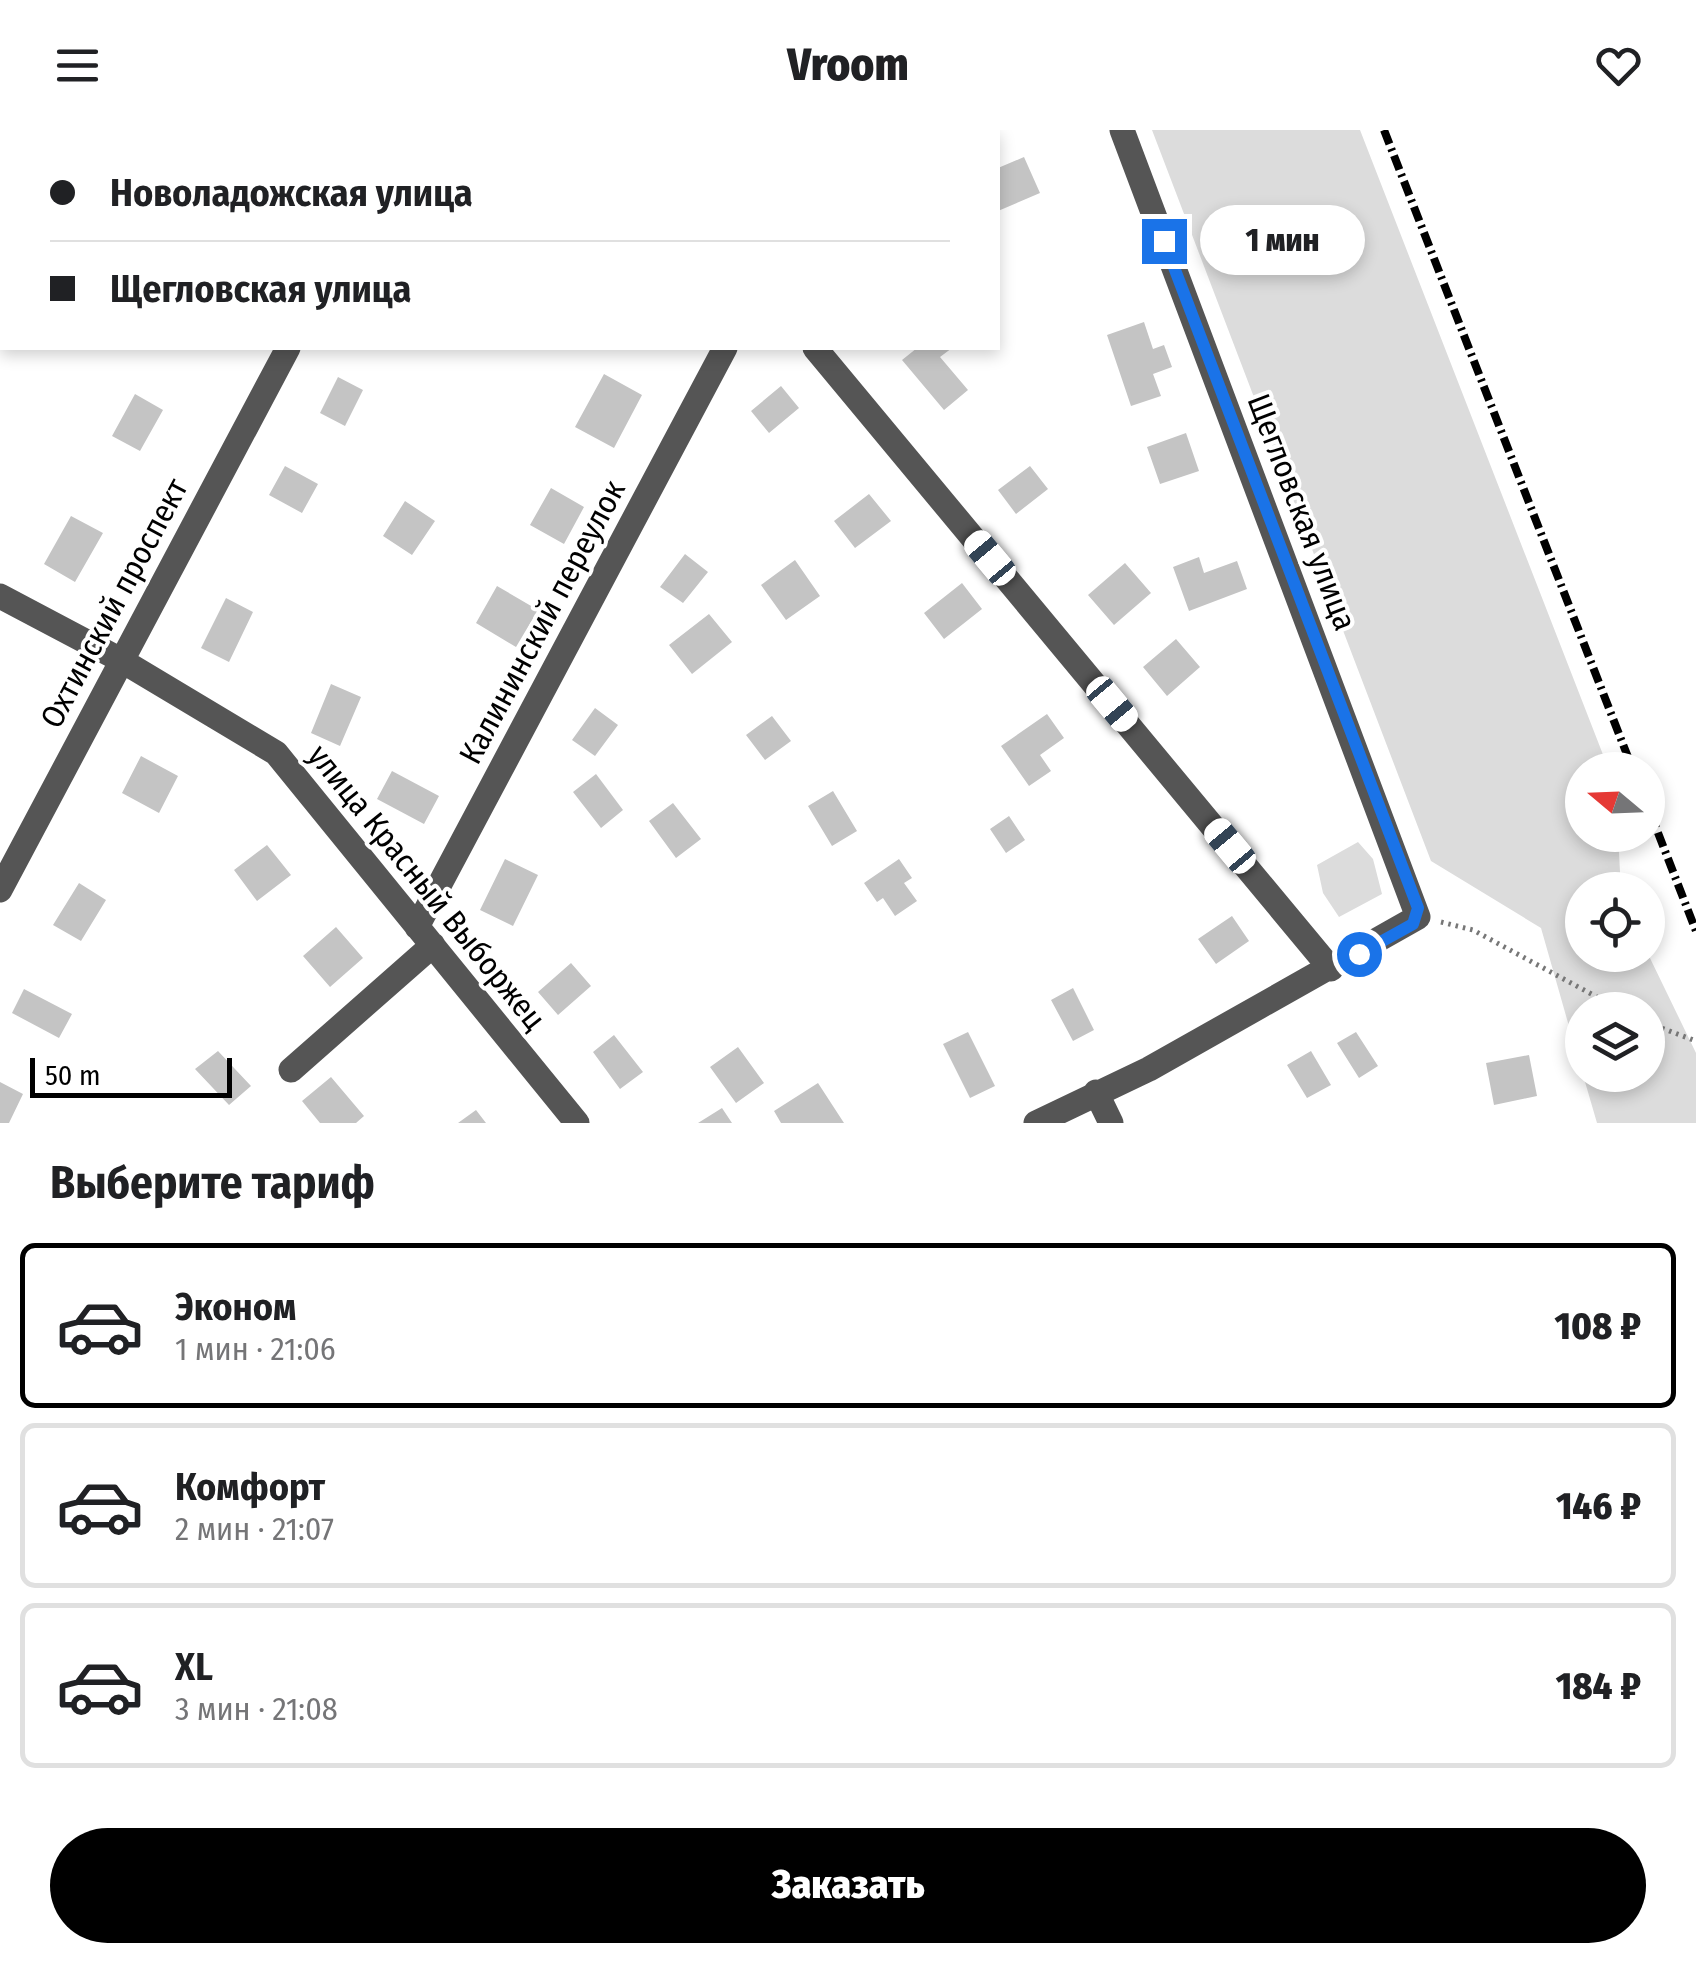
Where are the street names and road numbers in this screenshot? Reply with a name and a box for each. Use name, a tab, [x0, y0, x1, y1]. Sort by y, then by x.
street label: Щегловская улица	[1239, 388, 1365, 636]
street label: Охтинский проспект	[32, 472, 196, 734]
street label: Калининский переулок	[451, 474, 633, 770]
street label: улица Красный Выборжец	[300, 737, 554, 1037]

